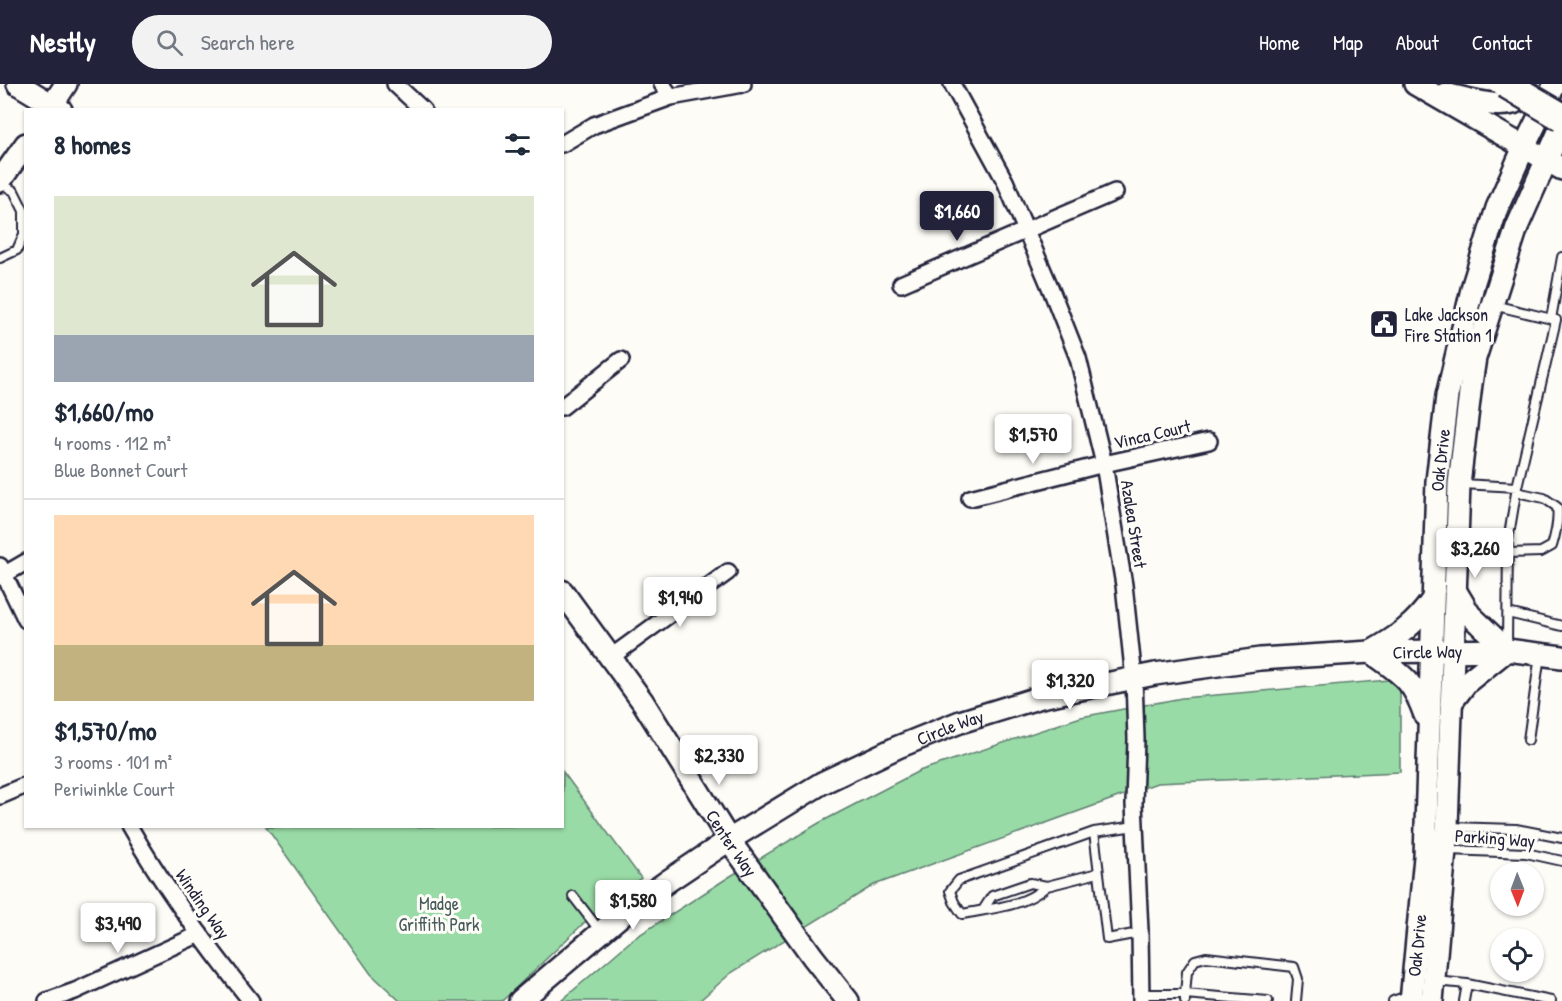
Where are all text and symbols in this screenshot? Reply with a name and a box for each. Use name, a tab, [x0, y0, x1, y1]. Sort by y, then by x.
search box	[132, 15, 552, 69]
text: Nestly	[30, 23, 96, 61]
icon: search	[153, 26, 186, 59]
text: Search here	[201, 27, 295, 57]
text: Home	[1259, 28, 1300, 57]
text: Map	[1333, 28, 1363, 57]
text: About	[1396, 28, 1439, 57]
text: Contact	[1472, 28, 1532, 57]
text: 8 homes	[54, 127, 131, 162]
icon: filters	[501, 128, 534, 161]
pin: $1,660	[908, 191, 1006, 242]
text: $1,660	[934, 197, 980, 224]
icon: home	[240, 235, 348, 343]
place label: Lake Jackson Fire Station 1	[1404, 302, 1492, 348]
public building icon: Lake Jackson Fire Station 1	[1368, 308, 1400, 340]
text: $1,660/mo	[54, 394, 153, 429]
street label: Vinca Court	[1111, 413, 1194, 455]
pin: $1,570	[984, 414, 1082, 465]
text: $1,570	[1009, 420, 1057, 447]
street label: Oak Drive	[1424, 427, 1456, 492]
text: 4 rooms · 112 m²	[54, 429, 171, 456]
text: Blue Bonnet Court	[54, 456, 187, 483]
street label: Azalea Street	[1115, 478, 1153, 570]
pin: $3,260	[1426, 528, 1524, 579]
text: $3,260	[1450, 534, 1500, 561]
icon: home	[240, 554, 348, 662]
pin: $1,940	[631, 577, 729, 628]
text: $1,940	[657, 583, 703, 610]
street label: Circle Way	[1392, 638, 1463, 664]
pin: $1,320	[1021, 660, 1119, 711]
text: $1,320	[1046, 666, 1094, 693]
street label: Circle Way	[913, 703, 987, 751]
text: $1,570/mo	[54, 713, 157, 748]
pin: $2,330	[670, 735, 768, 786]
text: $2,330	[694, 741, 744, 768]
text: 3 rooms · 101 m²	[54, 748, 172, 775]
text: Periwinkle Court	[54, 775, 174, 802]
street label: Center Way	[701, 805, 764, 881]
street label: Parking Way	[1454, 823, 1536, 853]
north arrow	[1490, 862, 1544, 916]
map controls	[1490, 862, 1544, 982]
street label: Winding Way	[170, 864, 237, 944]
pin: $1,580	[584, 880, 682, 931]
text: $1,580	[609, 886, 657, 913]
park label: Madge Griffith Park	[398, 891, 480, 937]
pin: $3,490	[69, 903, 167, 954]
text: $3,490	[95, 909, 141, 936]
street label: Oak Drive	[1401, 913, 1432, 978]
button: locate	[1490, 928, 1544, 982]

